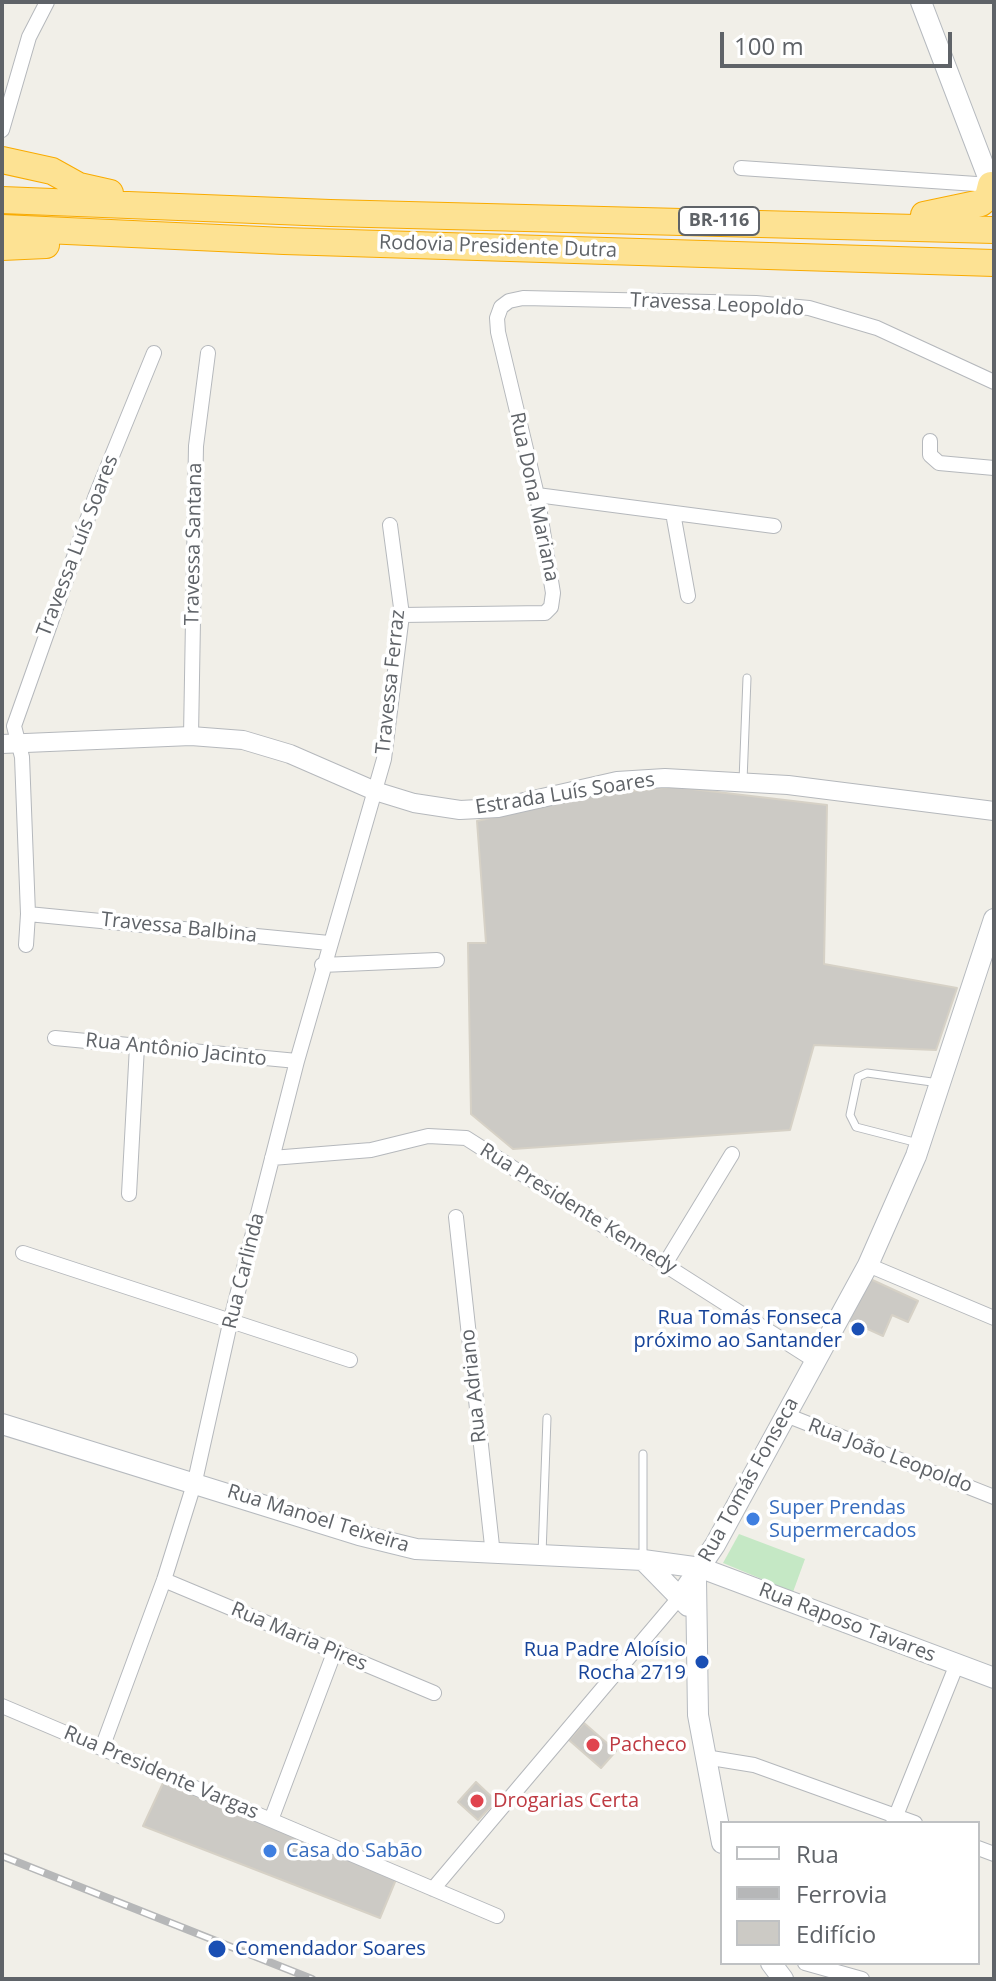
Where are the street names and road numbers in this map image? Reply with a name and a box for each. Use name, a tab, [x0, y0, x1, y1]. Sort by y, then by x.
road number: BR-116	[679, 207, 759, 235]
street label: Rodovia Presidente Dutra	[378, 231, 618, 263]
street label: Travessa Leopoldo	[629, 288, 805, 322]
street label: Rua Dona Mariana	[504, 410, 564, 584]
street label: Travessa Luís Soares	[32, 452, 124, 640]
street label: Travessa Santana	[181, 462, 207, 626]
street label: Travessa Ferraz	[371, 609, 411, 755]
street label: Estrada Luís Soares	[474, 768, 656, 820]
street label: Travessa Balbina	[100, 908, 258, 948]
street label: Rua Antônio Jacinto	[84, 1029, 268, 1071]
street label: Rua Presidente Kennedy	[475, 1138, 681, 1280]
street label: Rua Carlinda	[218, 1211, 270, 1331]
street label: Rua Adriano	[456, 1328, 492, 1444]
street label: Rua Tomás Fonseca	[694, 1394, 804, 1566]
street label: Rua João Leopoldo	[805, 1414, 975, 1498]
street label: Rua Manoel Teixeira	[224, 1480, 412, 1558]
street label: Rua Raposo Tavares	[755, 1578, 939, 1668]
street label: Rua Maria Pires	[227, 1598, 371, 1676]
street label: Rua Presidente Vargas	[60, 1721, 262, 1825]

